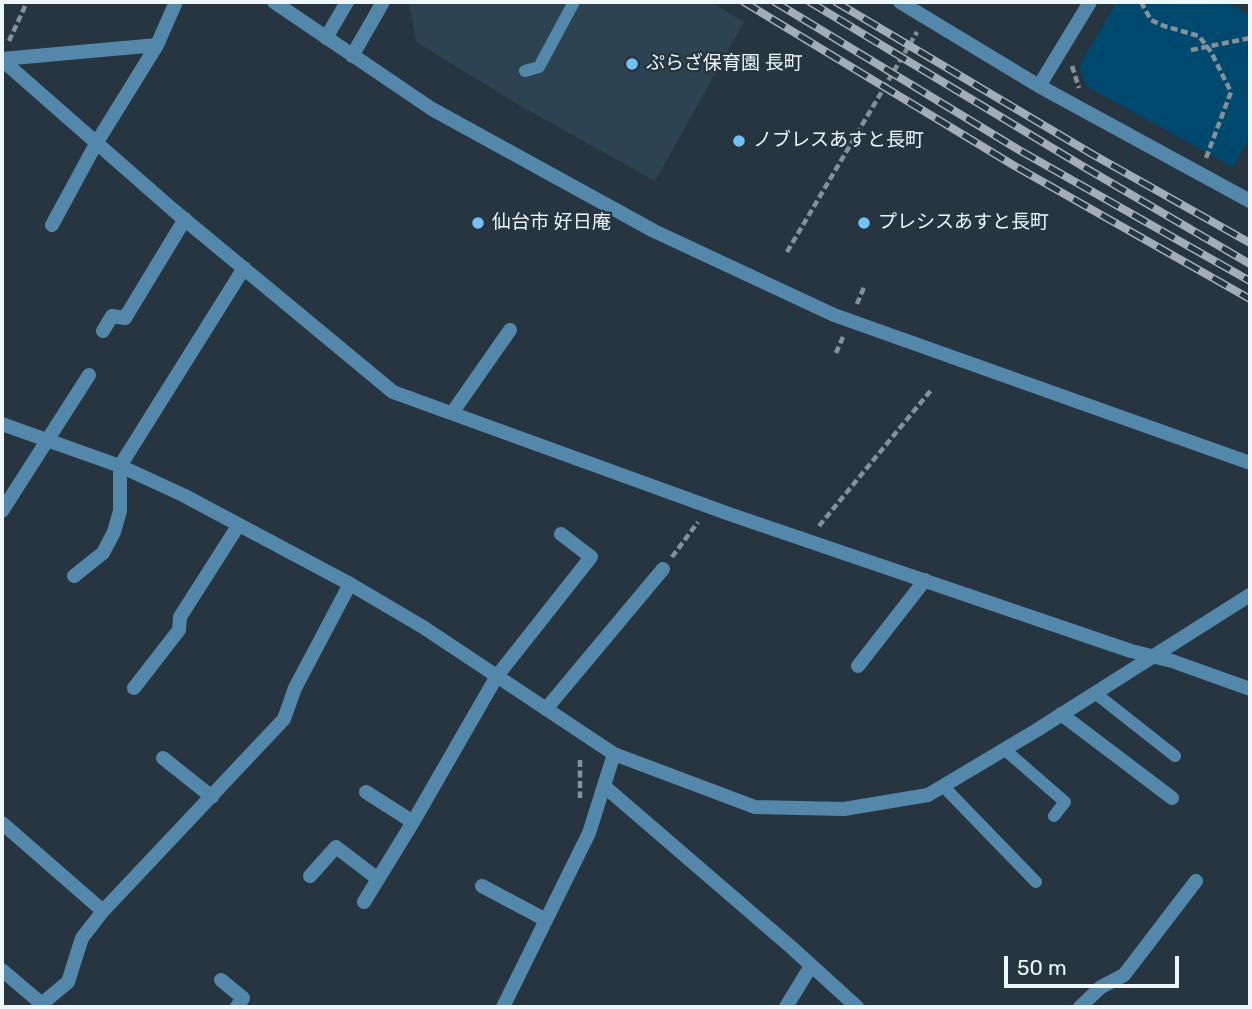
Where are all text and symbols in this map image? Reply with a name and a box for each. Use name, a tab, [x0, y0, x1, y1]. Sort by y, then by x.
place label: ぷらざ保育園 長町	[646, 53, 803, 75]
marker: ぷらざ保育園 長町	[624, 56, 640, 72]
place label: ノブレスあすと長町	[753, 130, 924, 152]
marker: ノブレスあすと長町	[731, 133, 747, 149]
place label: 仙台市 好日庵	[492, 212, 611, 234]
place label: プレシスあすと長町	[878, 212, 1049, 234]
marker: 仙台市 好日庵	[470, 215, 486, 231]
marker: プレシスあすと長町	[856, 215, 872, 231]
scale bar	[1007, 942, 1182, 986]
text: 50 m	[1017, 955, 1067, 980]

